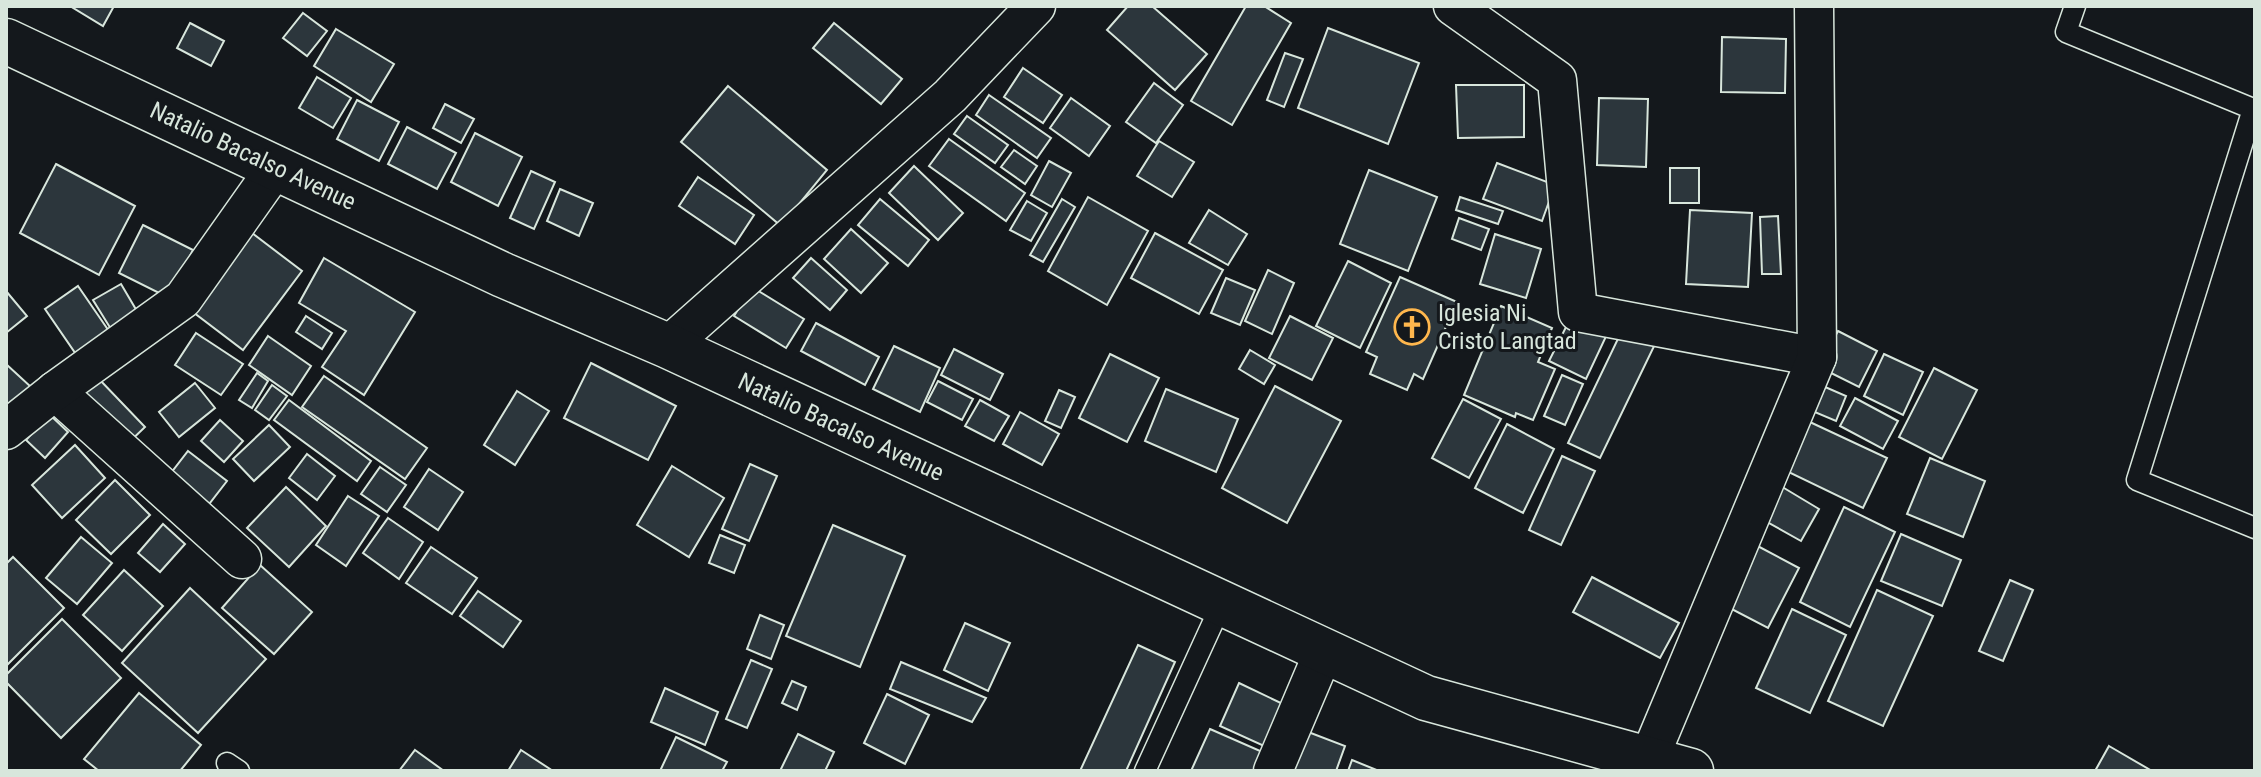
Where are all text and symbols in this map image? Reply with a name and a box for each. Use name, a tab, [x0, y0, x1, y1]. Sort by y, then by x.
street label: Natalio Bacalso Avenue	[146, 96, 360, 216]
place label: Iglesia Ni Cristo Langtad	[1438, 299, 1577, 355]
church icon: Iglesia Ni Cristo Langtad	[1393, 308, 1431, 346]
street label: Natalio Bacalso Avenue	[734, 367, 948, 487]

